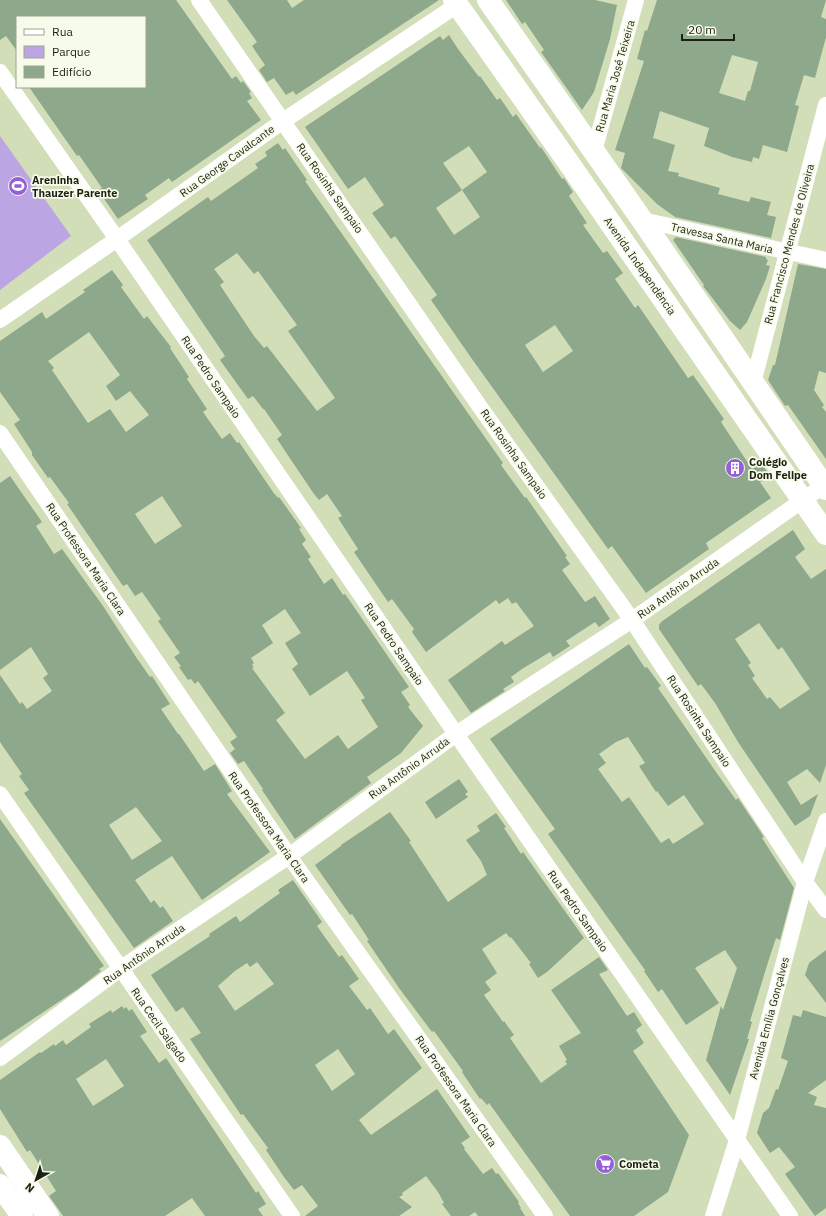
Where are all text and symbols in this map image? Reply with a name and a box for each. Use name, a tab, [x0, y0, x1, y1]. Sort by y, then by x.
legend	[16, 16, 146, 88]
scale bar	[682, 16, 734, 42]
street label: Rua Maria José Teixeira	[592, 18, 638, 134]
text: 20 m	[688, 22, 716, 37]
text: Rua	[52, 24, 73, 39]
text: Parque	[52, 44, 91, 59]
text: Edifício	[52, 64, 92, 79]
street label: Rua George Cavalcante	[177, 122, 277, 200]
street label: Rua Rosinha Sampaio	[294, 140, 366, 236]
street label: Rua Francisco Mendes de Oliveira	[761, 162, 817, 326]
place label: Areninha Thauzer Parente	[32, 173, 117, 200]
sports icon: Areninha Thauzer Parente	[7, 175, 29, 197]
street label: Avenida Independência	[601, 214, 679, 318]
street label: Travessa Santa Maria	[670, 219, 775, 257]
street label: Rua Pedro Sampaio	[178, 333, 244, 421]
street label: Rua Rosinha Sampaio	[478, 406, 550, 502]
place label: Colégio Dom Felipe	[749, 455, 807, 482]
building icon: Colégio Dom Felipe	[724, 457, 746, 479]
street label: Rua Professora Maria Clara	[43, 500, 129, 618]
street label: Rua Antônio Arruda	[634, 555, 722, 621]
street label: Rua Pedro Sampaio	[361, 600, 427, 688]
street label: Rua Rosinha Sampaio	[664, 672, 734, 770]
street label: Rua Antônio Arruda	[366, 734, 452, 802]
street label: Rua Professora Maria Clara	[225, 769, 313, 886]
street label: Rua Pedro Sampaio	[545, 867, 611, 955]
street label: Rua Antônio Arruda	[100, 921, 188, 987]
street label: Avenida Emília Gonçalves	[746, 955, 792, 1081]
street label: Rua Cecil Salgado	[128, 985, 190, 1065]
street label: Rua Professora Maria Clara	[412, 1033, 500, 1150]
supermarket icon: Cometa	[594, 1153, 616, 1175]
place label: Cometa	[619, 1157, 659, 1171]
north arrow	[16, 1160, 56, 1200]
text: N	[22, 1180, 37, 1196]

